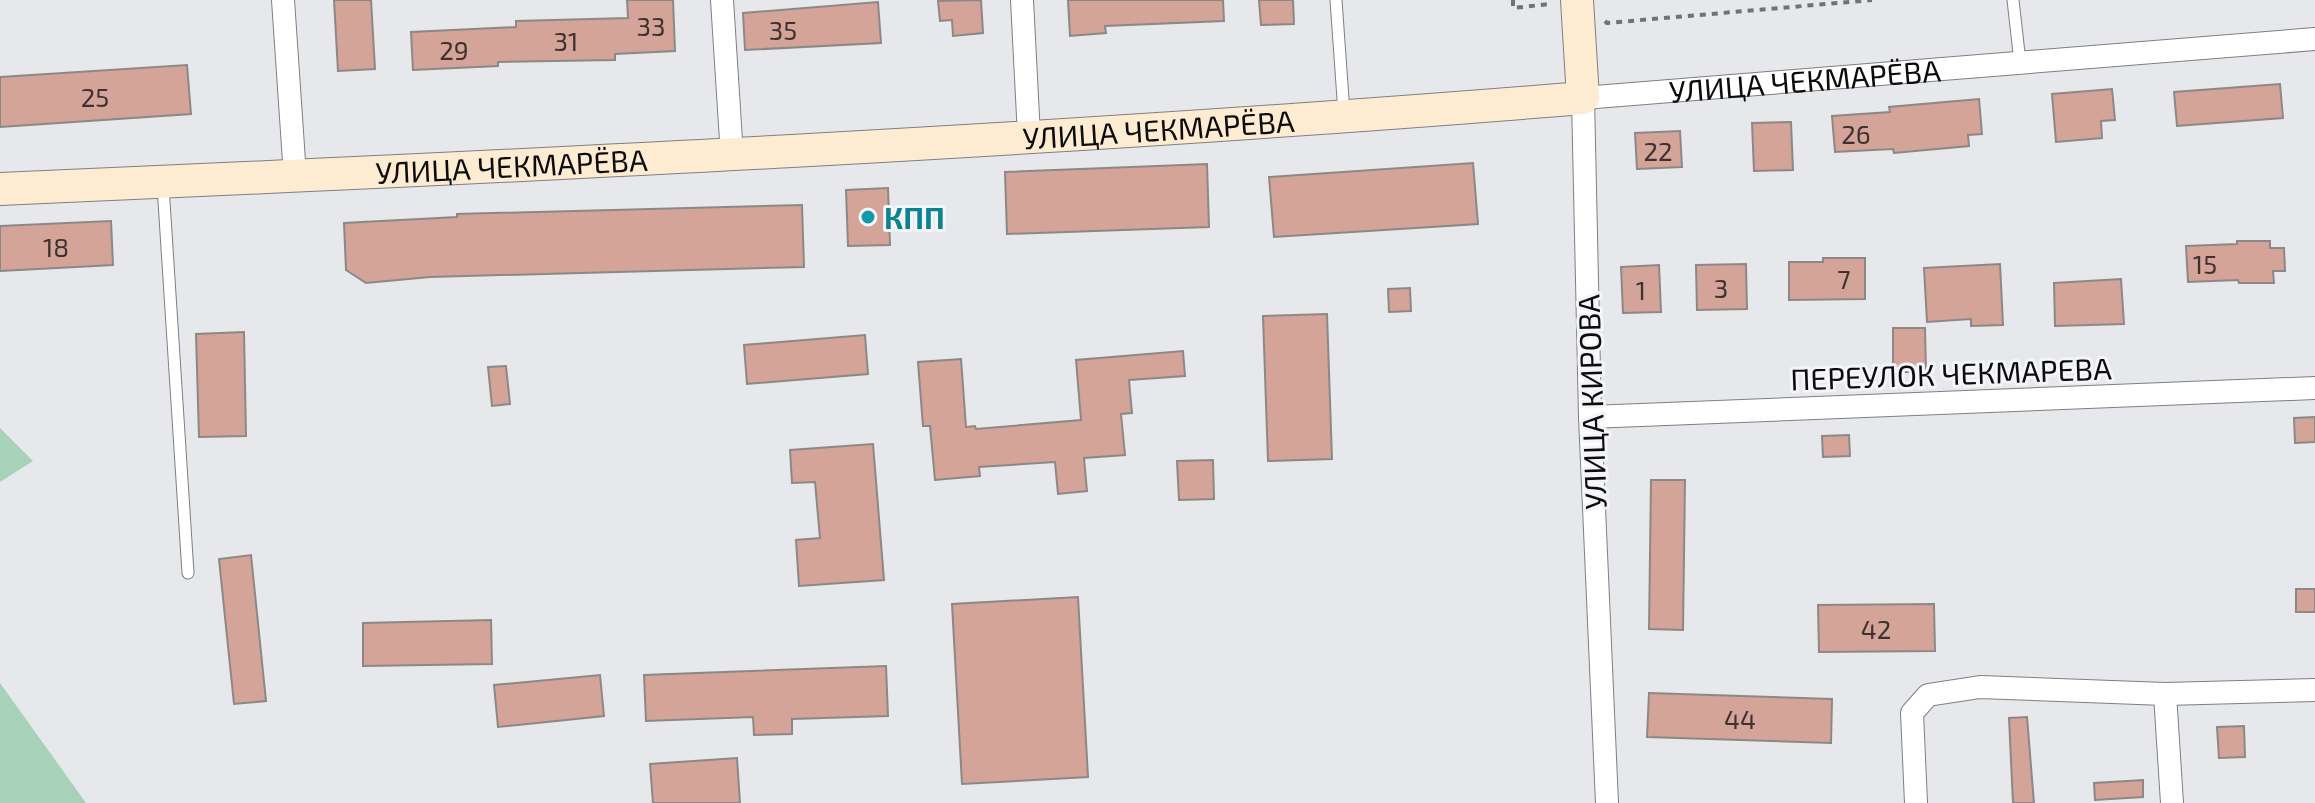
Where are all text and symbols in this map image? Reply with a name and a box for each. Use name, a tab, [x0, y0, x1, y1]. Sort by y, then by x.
house number: 33	[637, 10, 665, 41]
house number: 35	[769, 14, 797, 45]
house number: 31	[554, 25, 578, 56]
house number: 29	[439, 34, 469, 65]
street label: УЛИЦА ЧЕКМАРЁВА	[1668, 51, 1942, 109]
house number: 25	[81, 81, 109, 112]
street label: УЛИЦА ЧЕКМАРЁВА	[1021, 102, 1296, 156]
house number: 26	[1841, 118, 1871, 149]
house number: 22	[1643, 135, 1673, 166]
street label: УЛИЦА ЧЕКМАРЁВА	[375, 141, 649, 190]
place label: КПП	[884, 199, 945, 235]
marker: КПП	[859, 208, 877, 226]
house number: 18	[43, 231, 69, 262]
house number: 15	[2193, 248, 2217, 279]
house number: 7	[1837, 263, 1851, 294]
house number: 3	[1714, 272, 1728, 303]
house number: 1	[1636, 274, 1646, 305]
street label: УЛИЦА КИРОВА	[1569, 293, 1613, 510]
street label: ПЕРЕУЛОК ЧЕКМАРЕВА	[1790, 349, 2113, 397]
house number: 42	[1861, 613, 1891, 644]
house number: 44	[1724, 703, 1756, 734]

